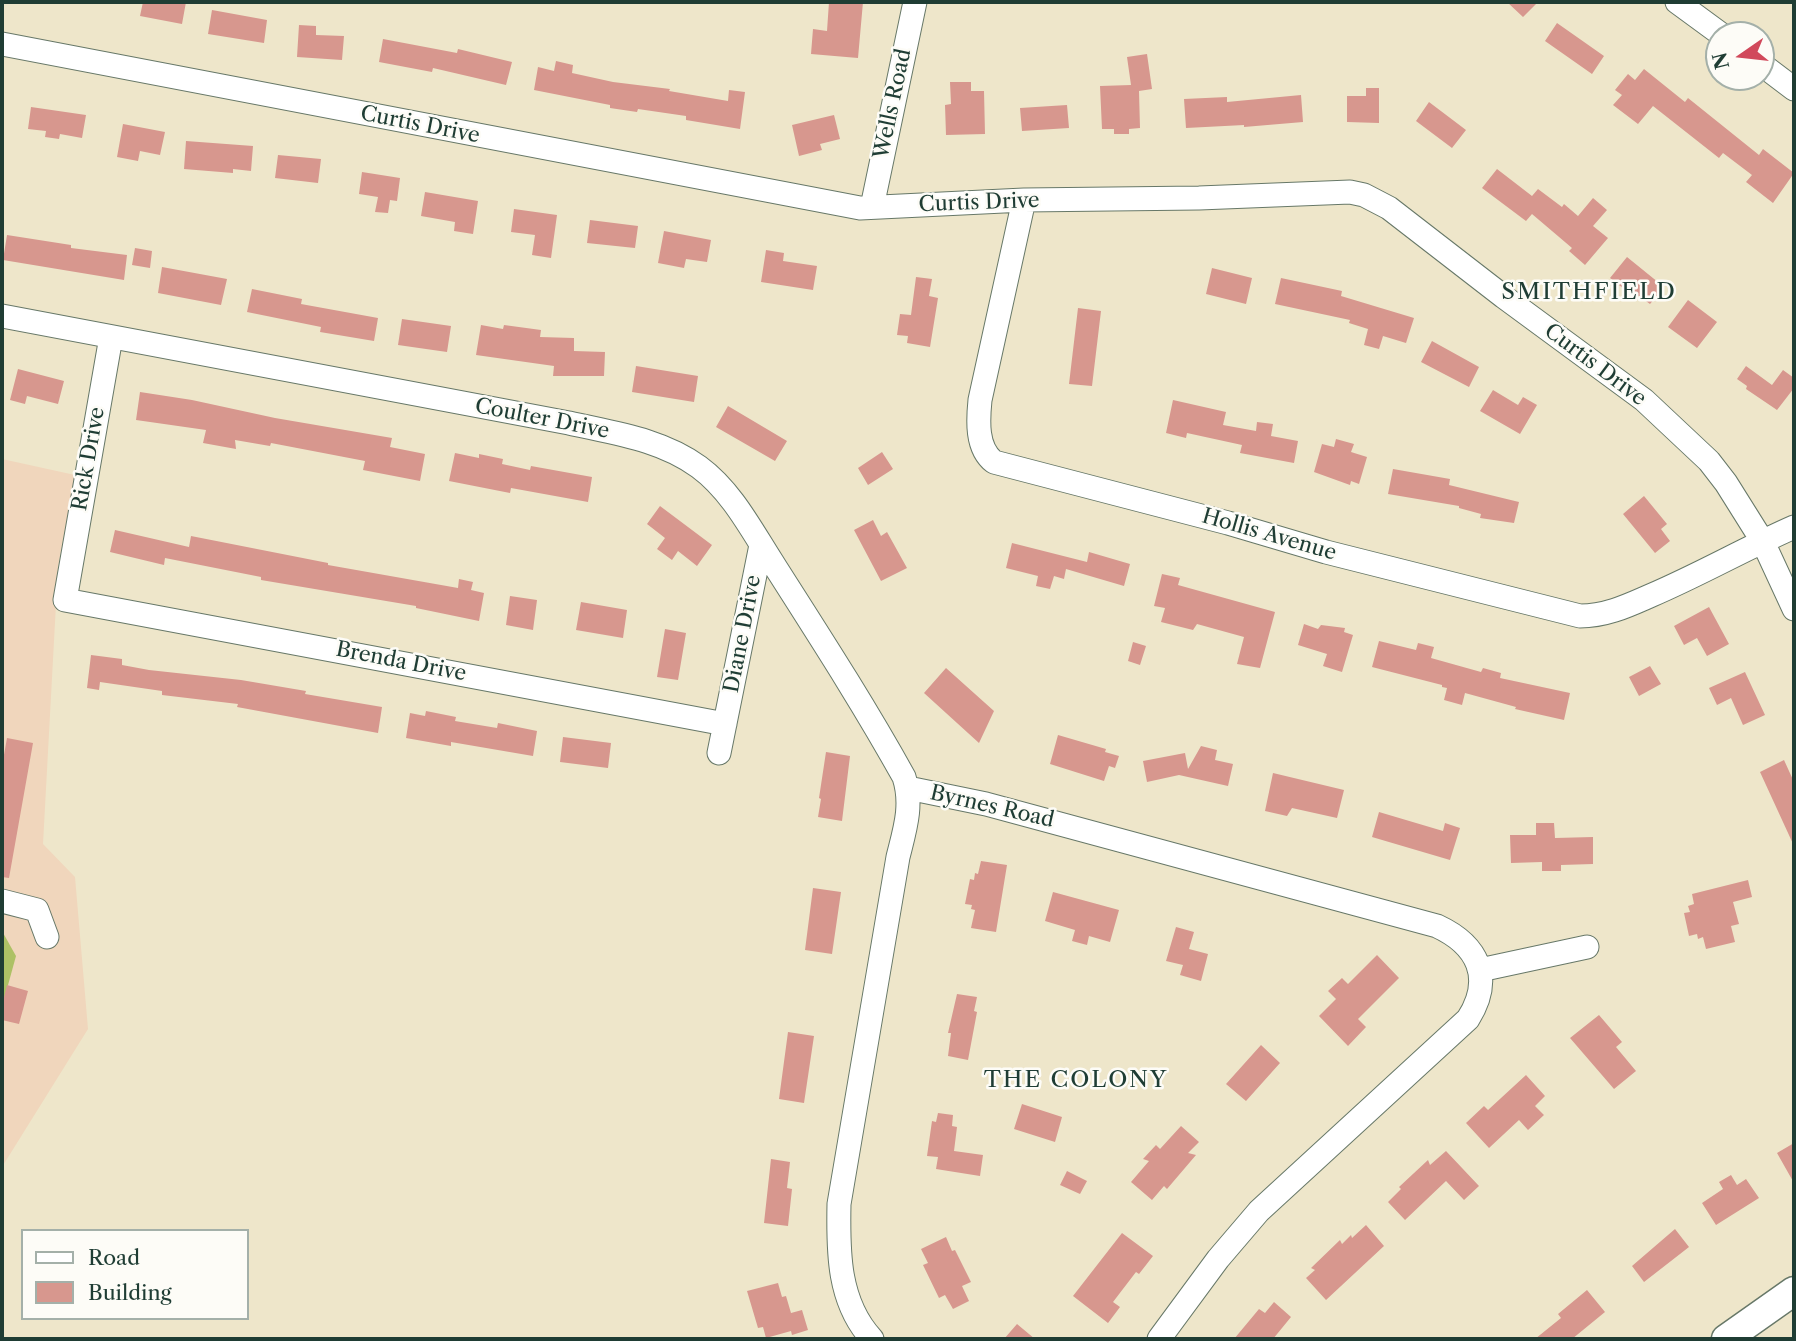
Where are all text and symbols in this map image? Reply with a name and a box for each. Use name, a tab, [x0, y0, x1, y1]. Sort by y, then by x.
north arrow	[1705, 21, 1775, 91]
street label: Wells Road	[869, 47, 917, 161]
text: N	[1708, 50, 1734, 72]
street label: Curtis Drive	[358, 101, 482, 149]
street label: Curtis Drive	[918, 188, 1040, 218]
district label: SMITHFIELD	[1502, 278, 1676, 306]
street label: Curtis Drive	[1539, 318, 1651, 412]
street label: Coulter Drive	[473, 394, 611, 444]
street label: Rick Drive	[67, 405, 111, 513]
street label: Hollis Avenue	[1199, 504, 1339, 566]
street label: Diane Drive	[719, 573, 767, 695]
street label: Brenda Drive	[334, 637, 468, 687]
street label: Byrnes Road	[928, 780, 1056, 834]
district label: THE COLONY	[985, 1066, 1167, 1094]
legend	[21, 1229, 248, 1320]
text: Road	[88, 1245, 140, 1270]
text: Building	[88, 1280, 172, 1305]

